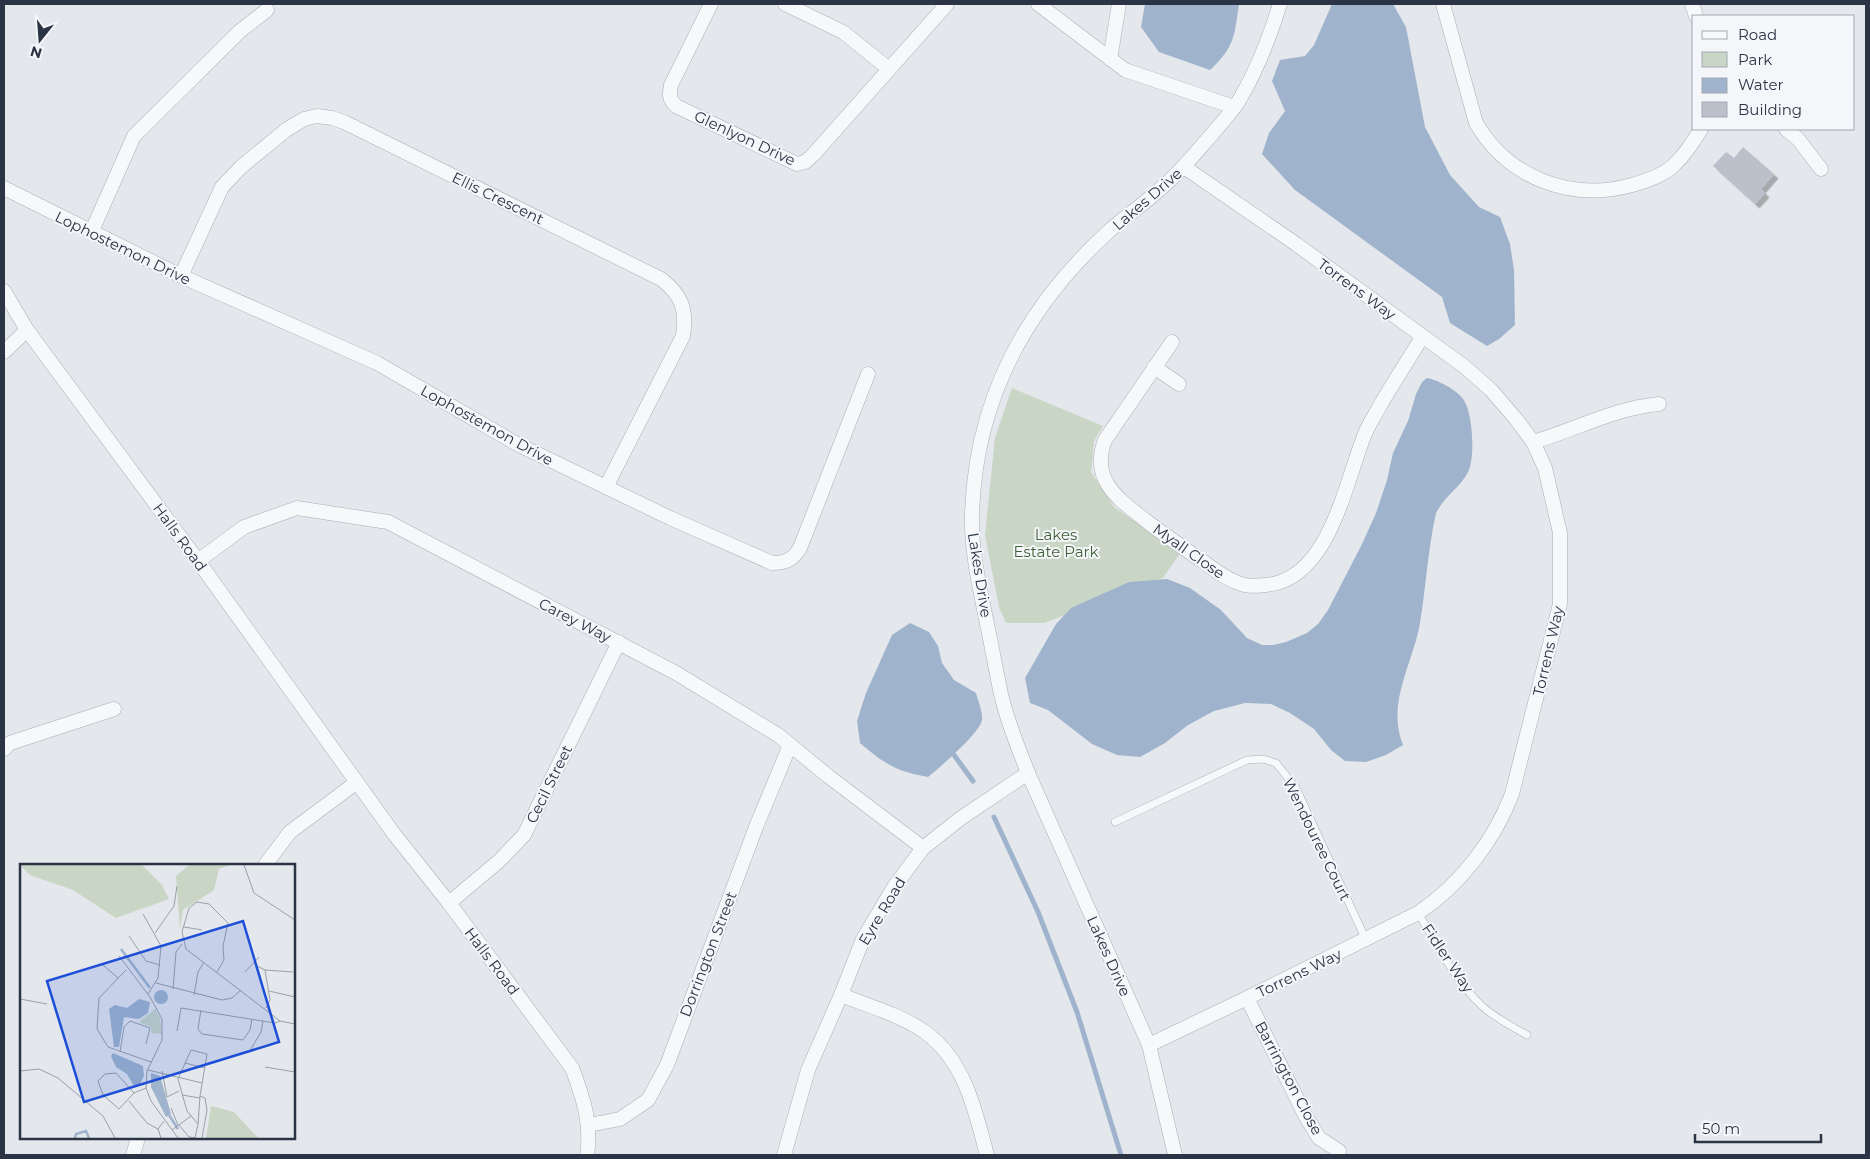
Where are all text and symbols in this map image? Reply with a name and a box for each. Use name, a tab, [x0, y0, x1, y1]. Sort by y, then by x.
north arrow	[15, 15, 65, 65]
legend	[1692, 15, 1855, 130]
text: Road	[1738, 25, 1777, 44]
text: N	[28, 42, 44, 63]
text: Park	[1738, 50, 1772, 69]
text: Water	[1738, 75, 1784, 94]
text: Building	[1738, 100, 1802, 119]
street label: Glenlyon Drive	[691, 106, 799, 170]
street label: Lakes Drive	[1108, 164, 1186, 234]
street label: Ellis Crescent	[449, 168, 547, 228]
street label: Lophostemon Drive	[52, 207, 194, 289]
street label: Torrens Way	[1314, 254, 1400, 324]
street label: Lophostemon Drive	[417, 381, 557, 469]
street label: Halls Road	[149, 499, 211, 575]
street label: Myall Close	[1149, 519, 1229, 583]
park label: Lakes Estate Park	[1014, 525, 1098, 561]
street label: Lakes Drive	[964, 531, 996, 619]
street label: Carey Way	[536, 594, 615, 647]
street label: Torrens Way	[1528, 603, 1568, 698]
street label: Cecil Street	[522, 742, 576, 826]
street label: Wendouree Court	[1279, 774, 1355, 904]
inset map	[20, 864, 295, 1139]
street label: Eyre Road	[854, 873, 910, 949]
street label: Dorrington Street	[675, 889, 741, 1019]
street label: Lakes Drive	[1083, 913, 1135, 999]
street label: Fidler Way	[1418, 920, 1479, 997]
street label: Halls Road	[460, 923, 524, 999]
street label: Torrens Way	[1254, 944, 1345, 1002]
street label: Barrington Close	[1251, 1018, 1327, 1138]
scale bar	[1695, 1112, 1821, 1144]
text: 50 m	[1702, 1119, 1740, 1138]

